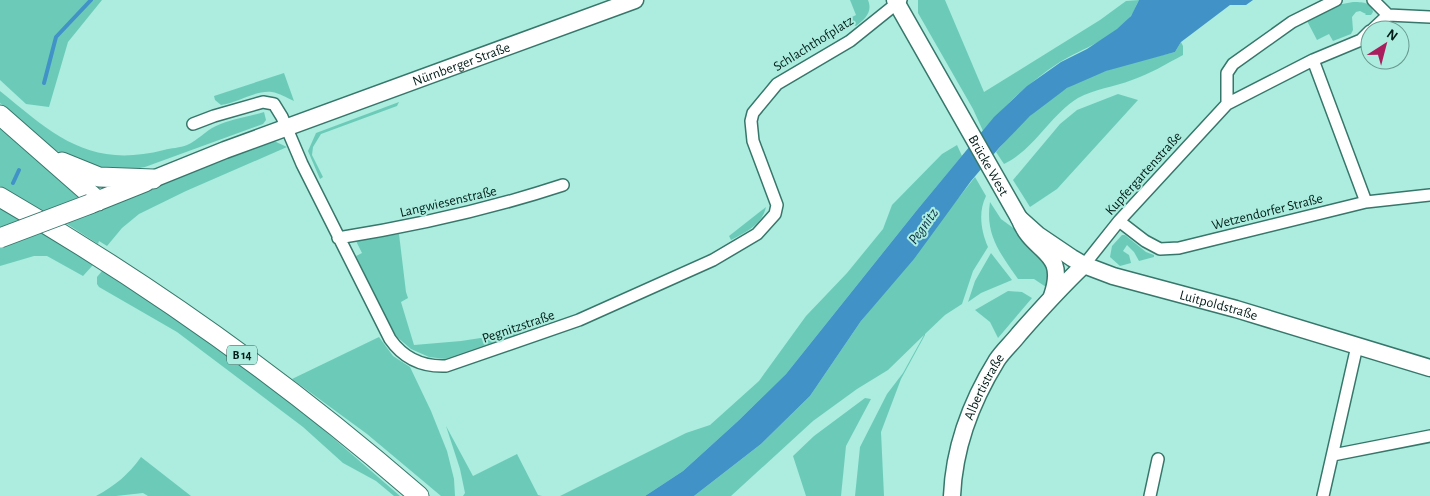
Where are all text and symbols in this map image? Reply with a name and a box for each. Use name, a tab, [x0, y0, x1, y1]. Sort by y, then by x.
street label: Schlachthofplatz	[771, 14, 856, 74]
north arrow	[1360, 20, 1410, 70]
text: N	[1384, 27, 1400, 44]
street label: Nürnberger Straße	[411, 40, 512, 89]
street label: Kupfergartenstraße	[1103, 129, 1185, 218]
street label: Brücke West	[965, 133, 1011, 199]
street label: Langwiesenstraße	[398, 184, 498, 220]
street label: Wetzendorfer Straße	[1210, 191, 1324, 233]
water label: Pegnitz	[905, 205, 941, 247]
street label: Luitpoldstraße	[1178, 288, 1259, 323]
street label: Pegnitzstraße	[480, 308, 556, 346]
road number: B 14	[227, 346, 257, 364]
street label: Albertistraße	[962, 351, 1007, 422]

